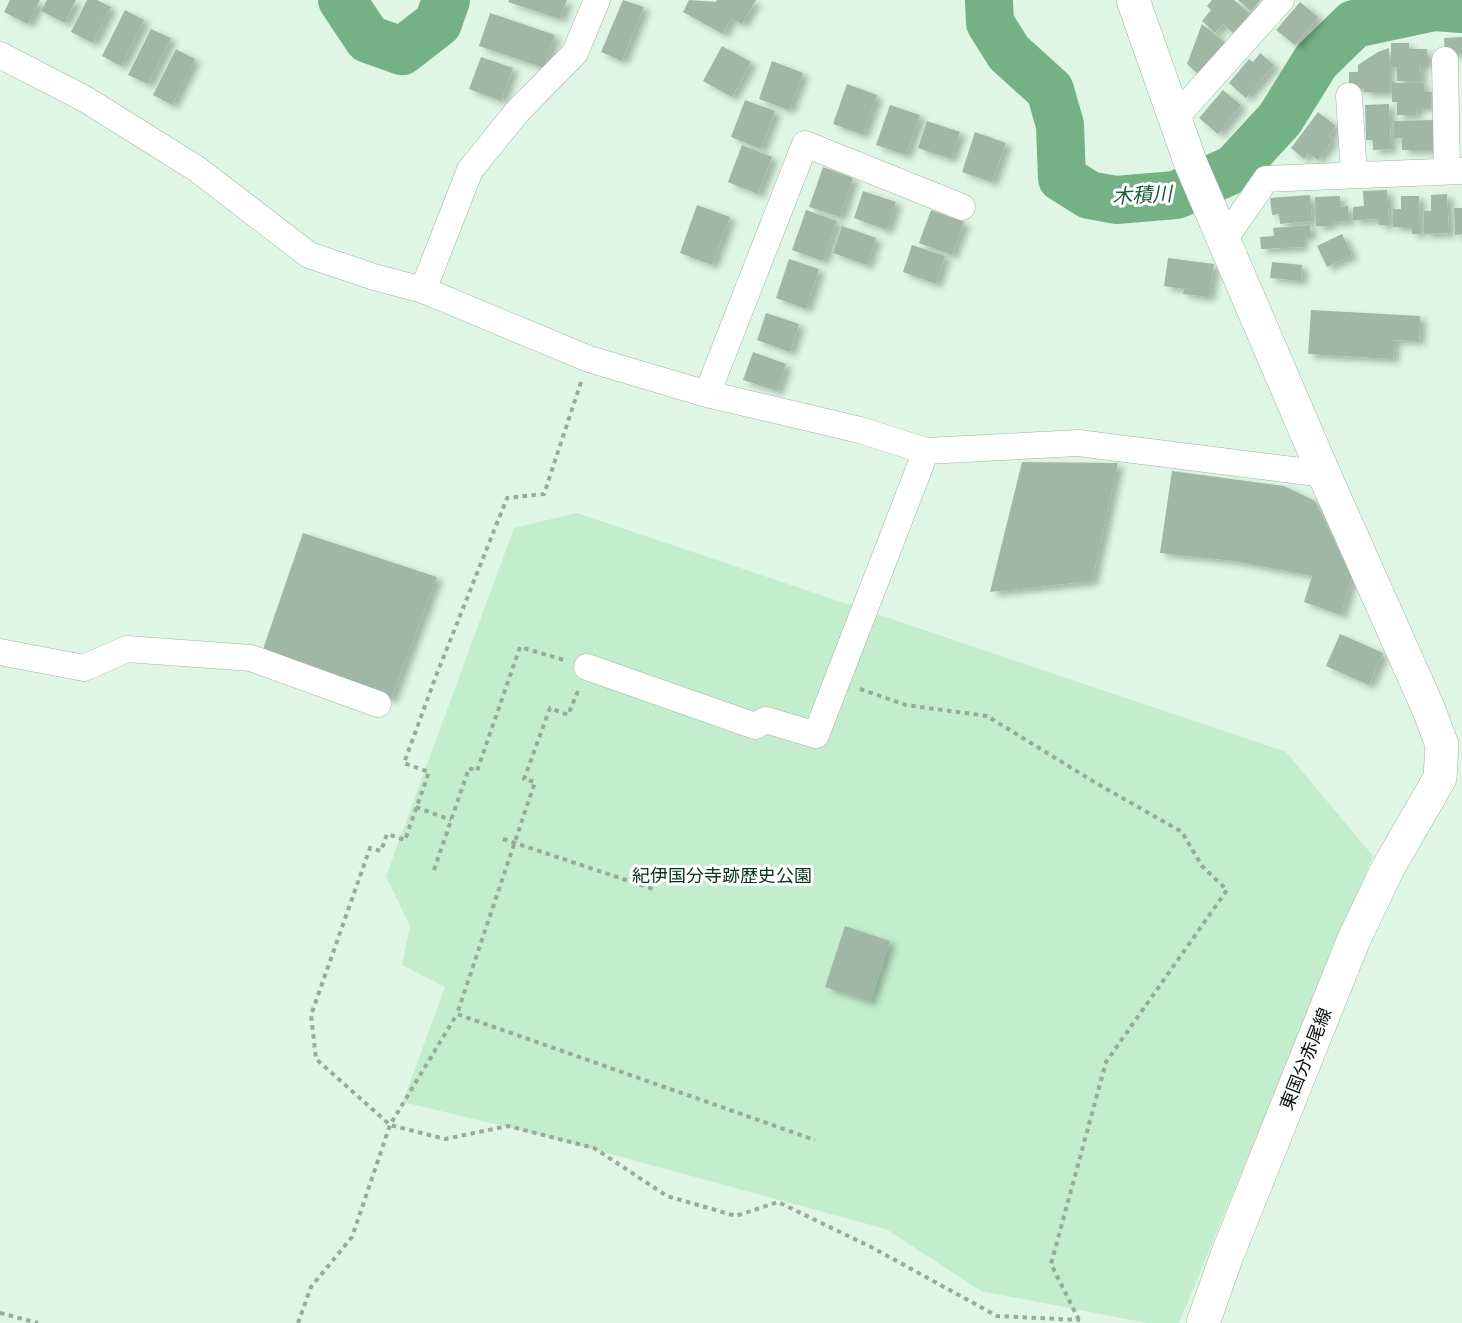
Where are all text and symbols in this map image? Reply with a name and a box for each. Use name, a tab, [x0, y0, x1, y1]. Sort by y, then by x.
water label: 木積川	[1111, 179, 1175, 210]
park label: 紀伊国分寺跡歴史公園	[632, 863, 812, 887]
street label: 東国分赤尾線	[1274, 1004, 1336, 1113]

